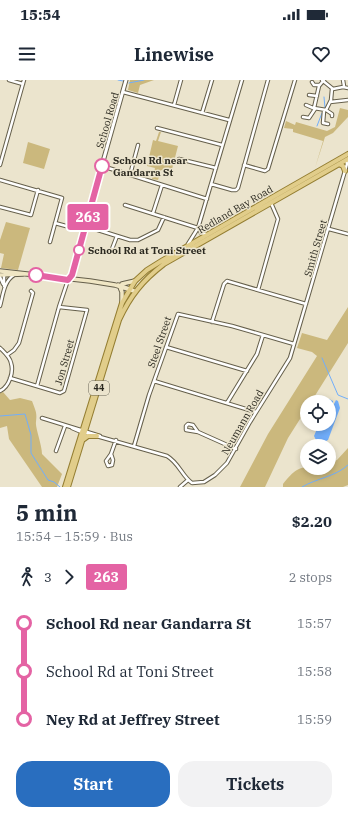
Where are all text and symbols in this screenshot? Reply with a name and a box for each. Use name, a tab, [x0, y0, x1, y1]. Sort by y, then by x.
text: 15:54	[20, 5, 61, 24]
icon: menu	[16, 43, 38, 65]
text: Linewise	[134, 43, 214, 66]
icon: heart	[310, 43, 332, 65]
street label: School Road	[93, 91, 122, 150]
place label: School Rd near Gandarra St	[113, 154, 187, 179]
marker: School Rd near Gandarra St	[94, 158, 110, 174]
street label: Redland Bay Road	[195, 183, 275, 236]
line badge: 263	[65, 204, 111, 230]
text: 263	[75, 208, 101, 226]
street label: Smith Street	[301, 218, 330, 278]
marker: School Rd at Toni Street	[73, 244, 85, 256]
place label: School Rd at Toni Street	[88, 244, 206, 257]
unlabelled marker	[28, 267, 44, 283]
street label: Steel Street	[145, 314, 174, 370]
street label: Jon Street	[52, 337, 77, 386]
road number: 44	[89, 381, 109, 395]
street label: Neumann Road	[218, 387, 266, 457]
map controls	[300, 395, 336, 475]
button: locate	[300, 395, 336, 431]
button: layers	[300, 439, 336, 475]
text: 5 min	[16, 498, 78, 527]
text: $2.20	[292, 512, 332, 531]
text: 15:54 – 15:59 · Bus	[16, 528, 133, 545]
icon: walk	[16, 566, 38, 588]
icon: forward	[58, 566, 80, 588]
text: 263	[94, 568, 119, 586]
text: 3	[44, 569, 52, 586]
text: 2 stops	[289, 569, 332, 586]
text: School Rd near Gandarra St	[46, 614, 251, 633]
text: 15:57	[297, 615, 332, 632]
text: School Rd at Toni Street	[46, 662, 214, 681]
text: 15:58	[297, 663, 332, 680]
text: Ney Rd at Jeffrey Street	[46, 710, 220, 729]
text: 15:59	[297, 711, 332, 728]
button: Start	[16, 761, 170, 807]
button: Tickets	[178, 761, 332, 807]

